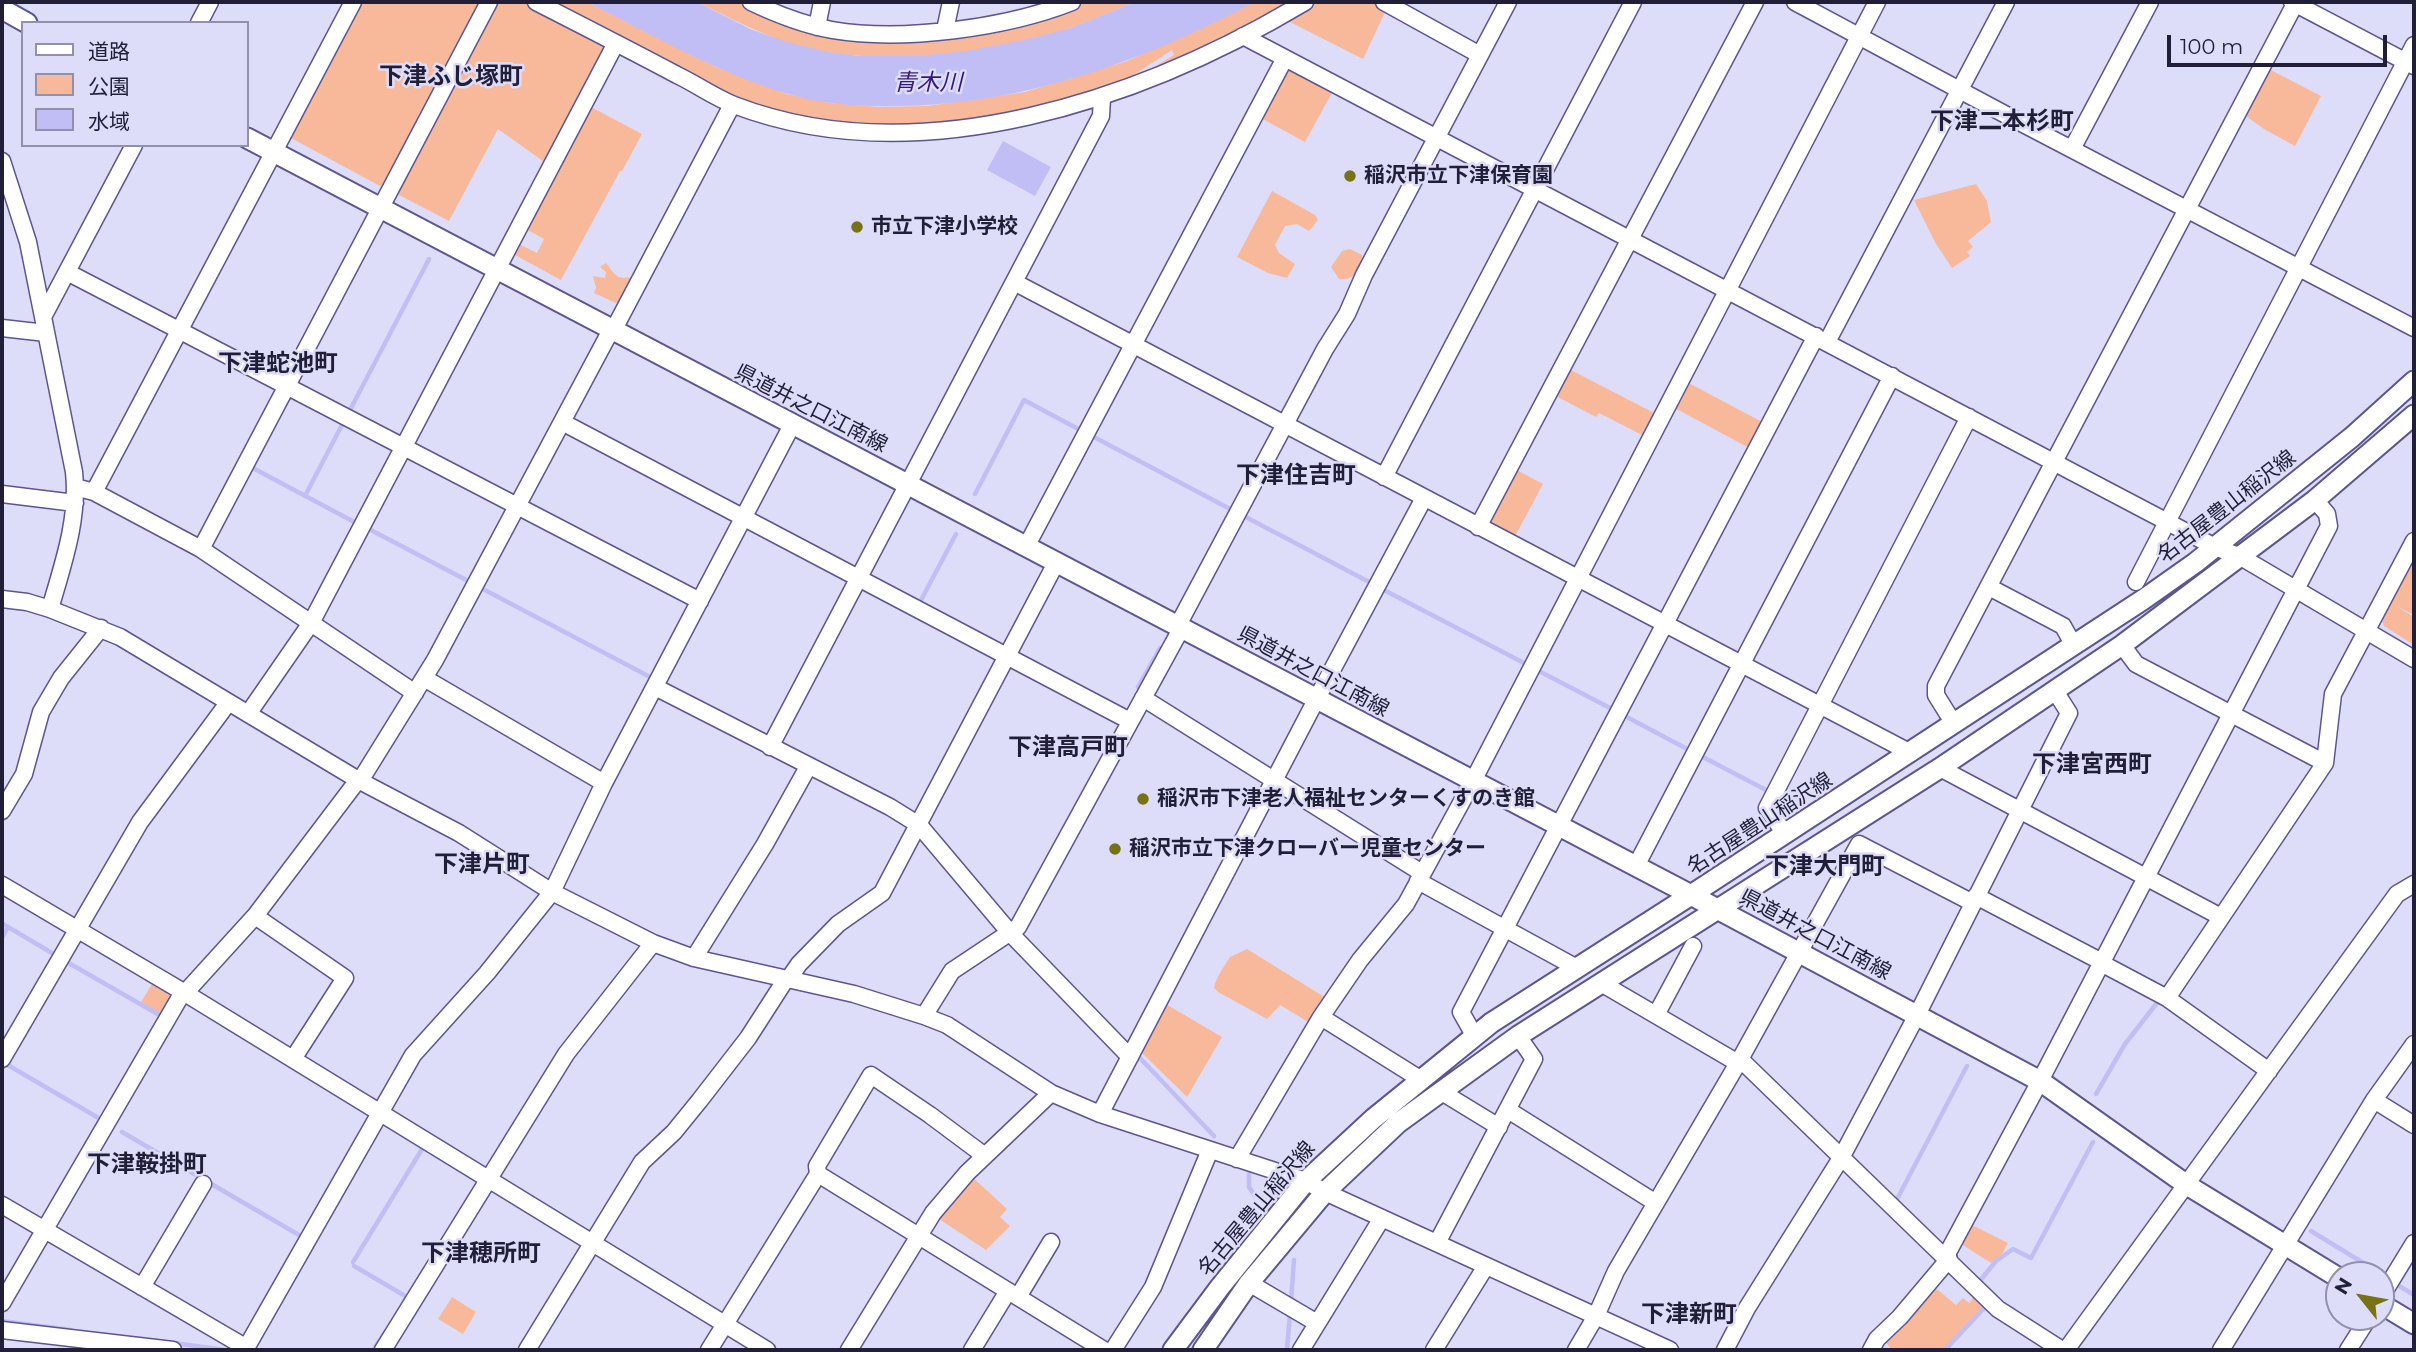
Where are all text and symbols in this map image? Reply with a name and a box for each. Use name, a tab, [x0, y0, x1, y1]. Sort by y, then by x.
legend	[21, 21, 248, 147]
scale bar	[2171, 21, 2392, 65]
text: 100 m	[2180, 34, 2243, 59]
text: 道路	[88, 39, 130, 64]
district label: 下津ふじ塚町	[379, 63, 523, 91]
water label: 青木川	[894, 69, 962, 97]
text: 公園	[88, 74, 130, 99]
district label: 下津二本杉町	[1930, 108, 2074, 136]
text: 水域	[88, 109, 130, 134]
place label: 稲沢市立下津保育園	[1364, 163, 1553, 189]
marker: 稲沢市立下津保育園	[1342, 168, 1358, 184]
place label: 市立下津小学校	[871, 214, 1018, 240]
marker: 市立下津小学校	[849, 219, 865, 235]
district label: 下津蛇池町	[218, 350, 338, 378]
street label: 県道井之口江南線	[730, 360, 892, 458]
street label: 名古屋豊山稲沢線	[2153, 445, 2301, 569]
district label: 下津住吉町	[1236, 462, 1356, 490]
street label: 県道井之口江南線	[1233, 621, 1393, 723]
district label: 下津高戸町	[1008, 734, 1128, 762]
district label: 下津宮西町	[2032, 751, 2152, 779]
street label: 名古屋豊山稲沢線	[1683, 768, 1837, 880]
place label: 稲沢市下津老人福祉センターくすのき館	[1157, 786, 1535, 812]
marker: 稲沢市下津老人福祉センターくすのき館	[1135, 791, 1151, 807]
place label: 稲沢市立下津クローバー児童センター	[1129, 836, 1486, 862]
marker: 稲沢市立下津クローバー児童センター	[1107, 841, 1123, 857]
district label: 下津片町	[434, 851, 530, 879]
district label: 下津大門町	[1765, 853, 1885, 881]
street label: 県道井之口江南線	[1735, 884, 1895, 986]
street label: 名古屋豊山稲沢線	[1193, 1137, 1321, 1281]
district label: 下津鞍掛町	[87, 1151, 207, 1179]
district label: 下津穂所町	[421, 1240, 541, 1268]
north arrow	[2325, 1261, 2395, 1331]
text: N	[2329, 1273, 2357, 1298]
district label: 下津新町	[1641, 1301, 1737, 1329]

